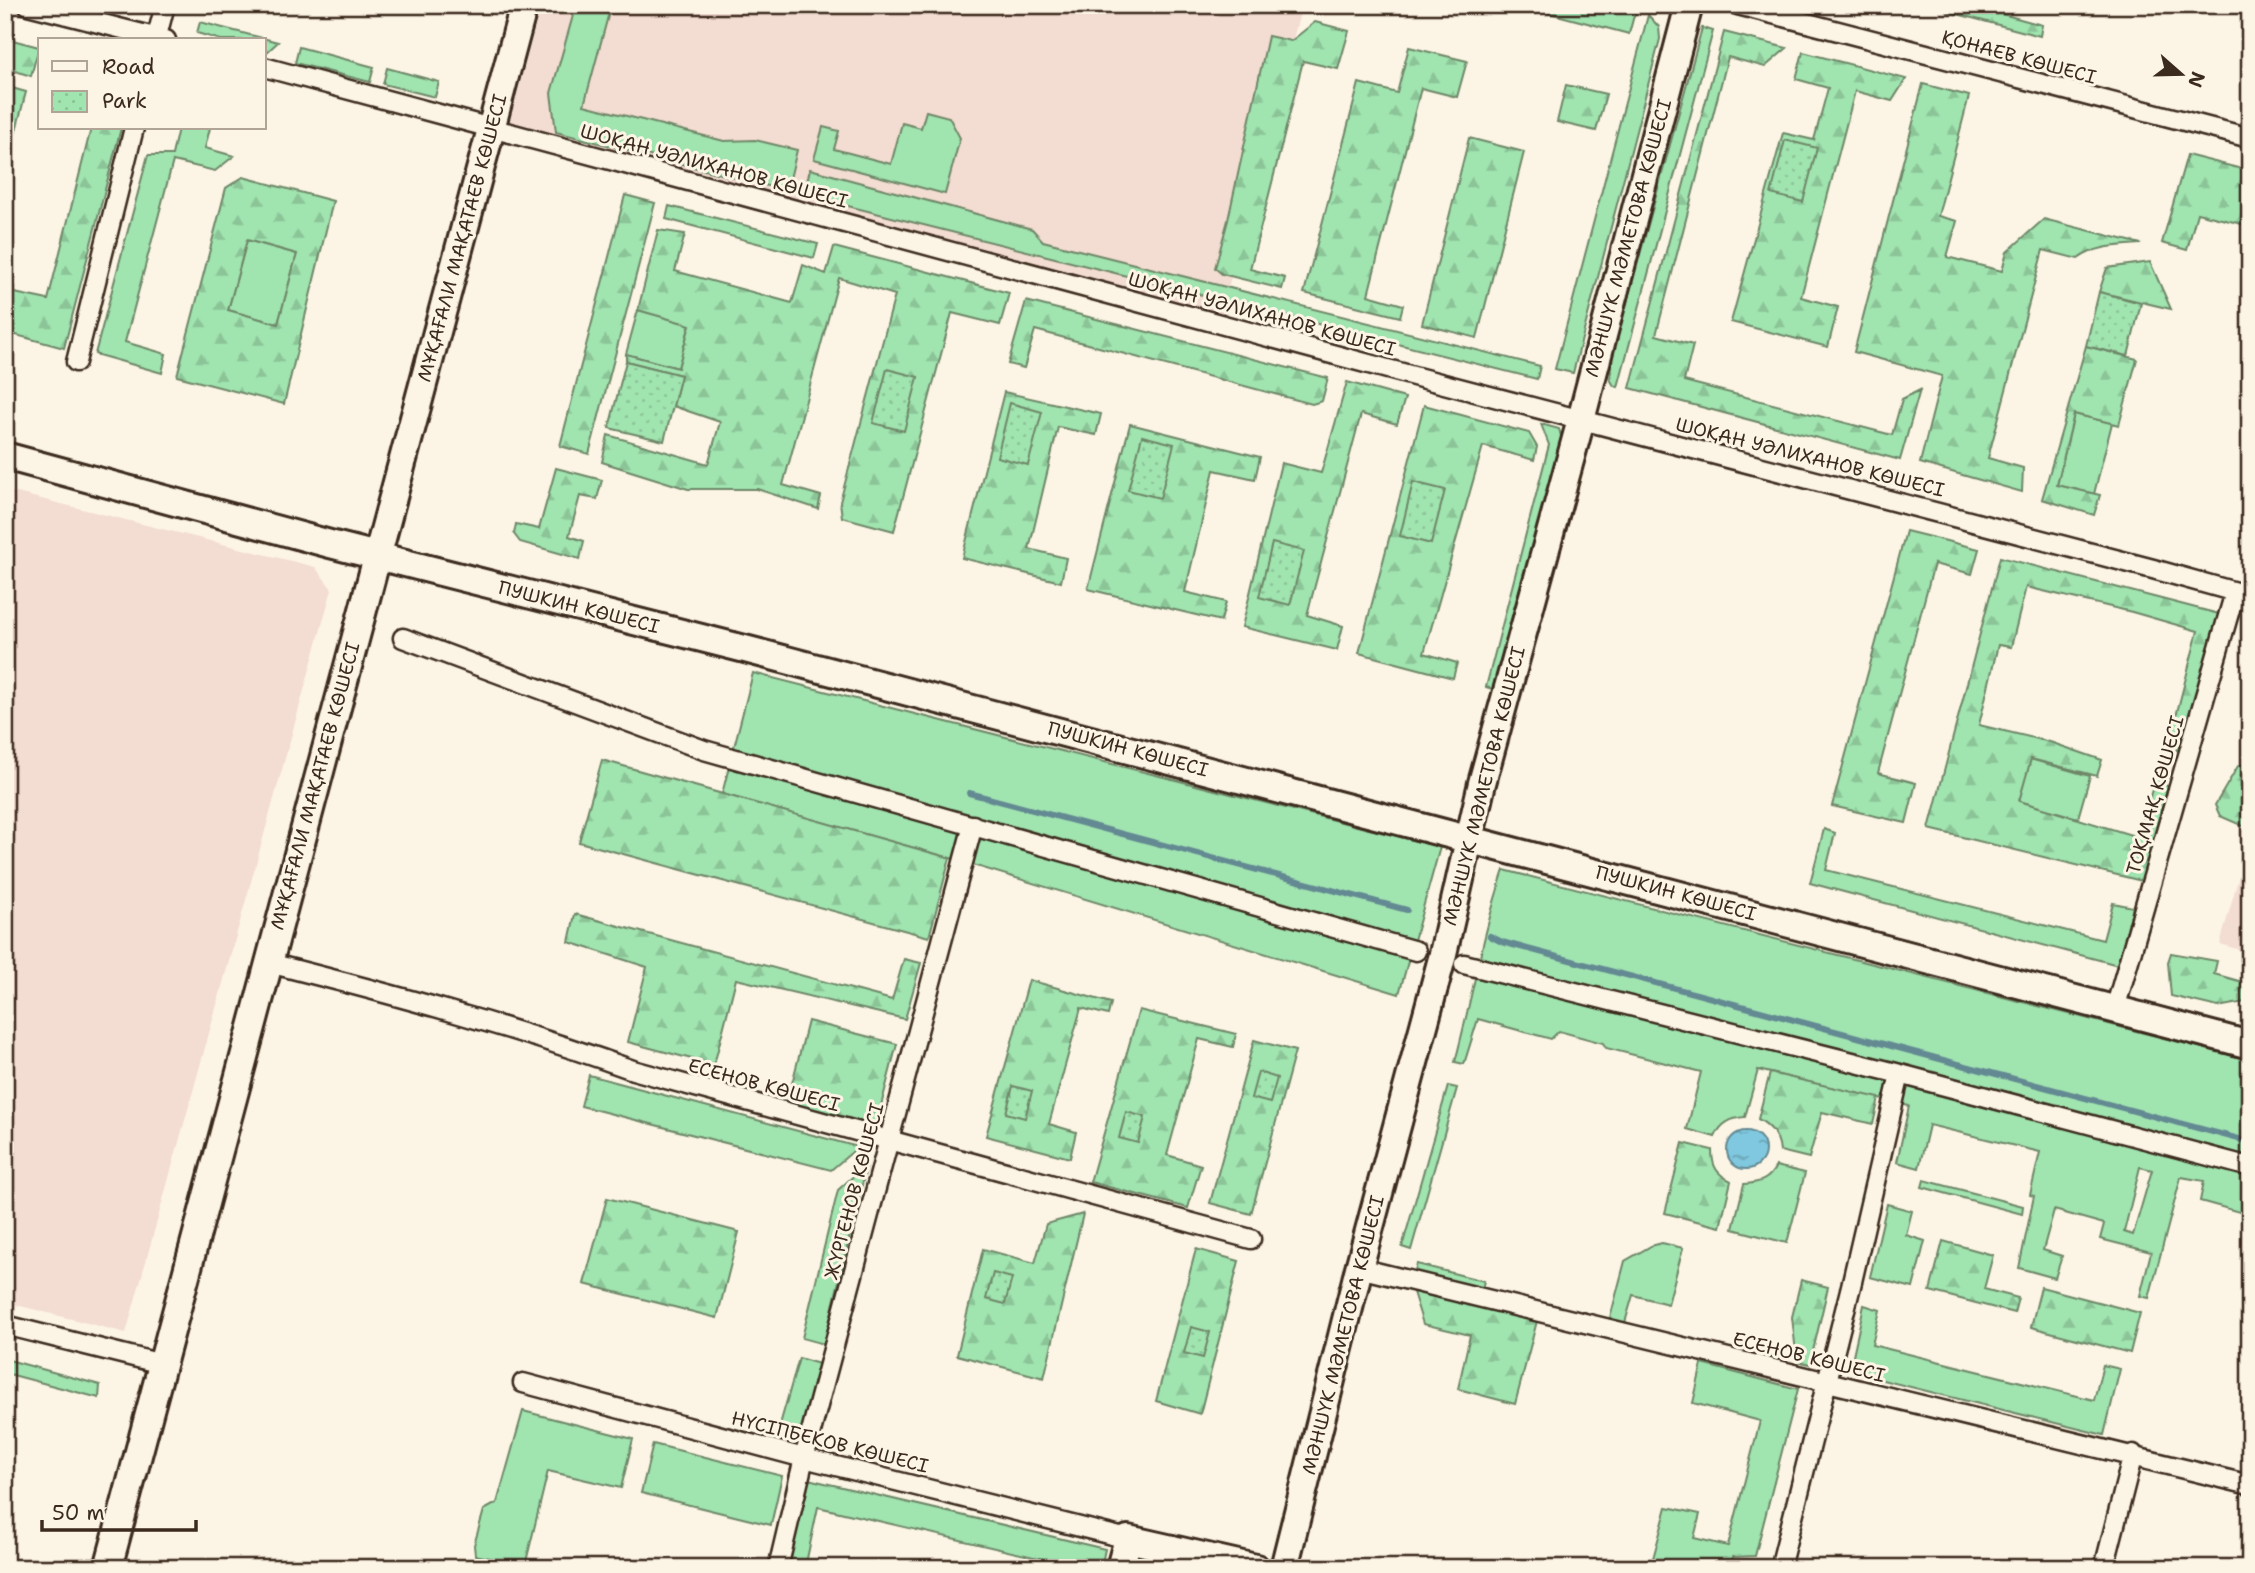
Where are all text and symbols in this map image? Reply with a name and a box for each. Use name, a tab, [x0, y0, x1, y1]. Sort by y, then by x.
street label: ҚОНАЕВ КӨШЕСІ	[1939, 24, 2099, 90]
legend	[38, 38, 266, 130]
north arrow	[2146, 38, 2216, 108]
text: Road	[102, 53, 155, 81]
text: N	[2182, 68, 2211, 91]
text: Park	[102, 87, 147, 115]
street label: МҰҚАҒАЛИ МАҚАТАЕВ КӨШЕСІ	[411, 91, 513, 385]
street label: МӘНШҮК МӘМЕТОВА КӨШЕСІ	[1579, 96, 1677, 380]
street label: ШОҚАН УӘЛИХАНОВ КӨШЕСІ	[577, 118, 851, 214]
street label: ШОҚАН УӘЛИХАНОВ КӨШЕСІ	[1125, 266, 1399, 362]
street label: ШОҚАН УӘЛИХАНОВ КӨШЕСІ	[1673, 411, 1947, 503]
street label: ПУШКИН КӨШЕСІ	[496, 575, 662, 639]
street label: МҰҚАҒАЛИ МАҚАТАЕВ КӨШЕСІ	[264, 639, 366, 933]
street label: МӘНШҮК МӘМЕТОВА КӨШЕСІ	[1437, 644, 1531, 928]
street label: ТОҚМАҚ КӨШЕСІ	[2120, 713, 2190, 877]
street label: ПУШКИН КӨШЕСІ	[1045, 716, 1211, 782]
street label: ПУШКИН КӨШЕСІ	[1593, 860, 1759, 926]
street label: ЕСЕНОВ КӨШЕСІ	[685, 1053, 843, 1117]
street label: ЖҮРГЕНОВ КӨШЕСІ	[818, 1100, 890, 1282]
street label: МӘНШҮК МӘМЕТОВА КӨШЕСІ	[1296, 1193, 1390, 1477]
street label: ЕСЕНОВ КӨШЕСІ	[1730, 1326, 1888, 1388]
street label: НҮСІПБЕКОВ КӨШЕСІ	[729, 1405, 931, 1479]
scale bar	[42, 1489, 196, 1533]
text: 50 m	[52, 1499, 105, 1527]

